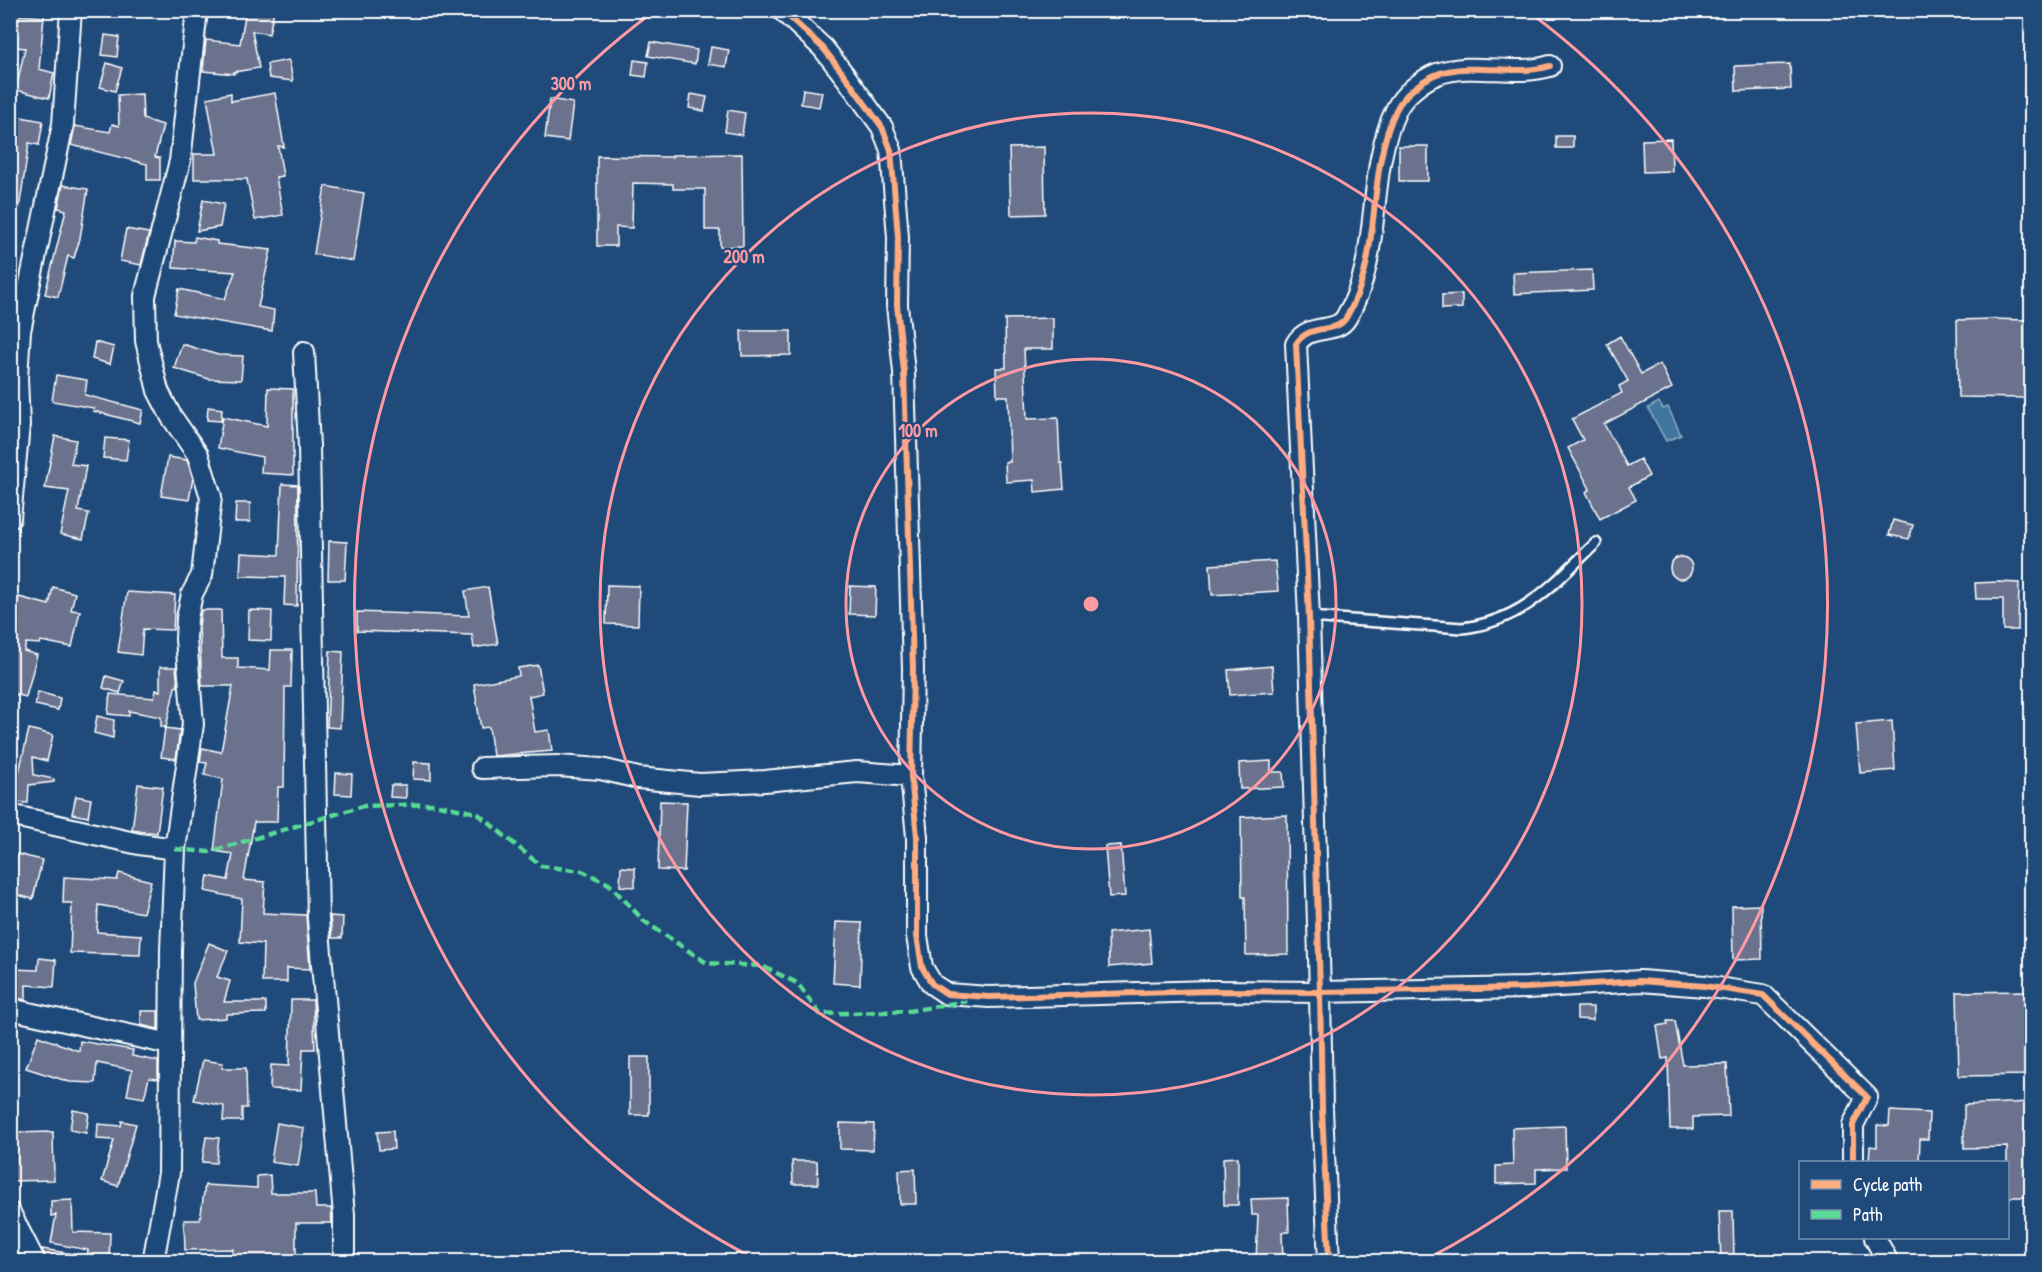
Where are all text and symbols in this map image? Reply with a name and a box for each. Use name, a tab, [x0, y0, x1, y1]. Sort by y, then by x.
text: 300 m	[551, 71, 591, 96]
text: 200 m	[724, 244, 764, 269]
text: 100 m	[898, 418, 938, 443]
centre of rings	[1081, 594, 1101, 614]
legend	[1799, 1161, 2009, 1239]
text: Cycle path	[1853, 1172, 1923, 1197]
text: Path	[1853, 1202, 1883, 1227]

